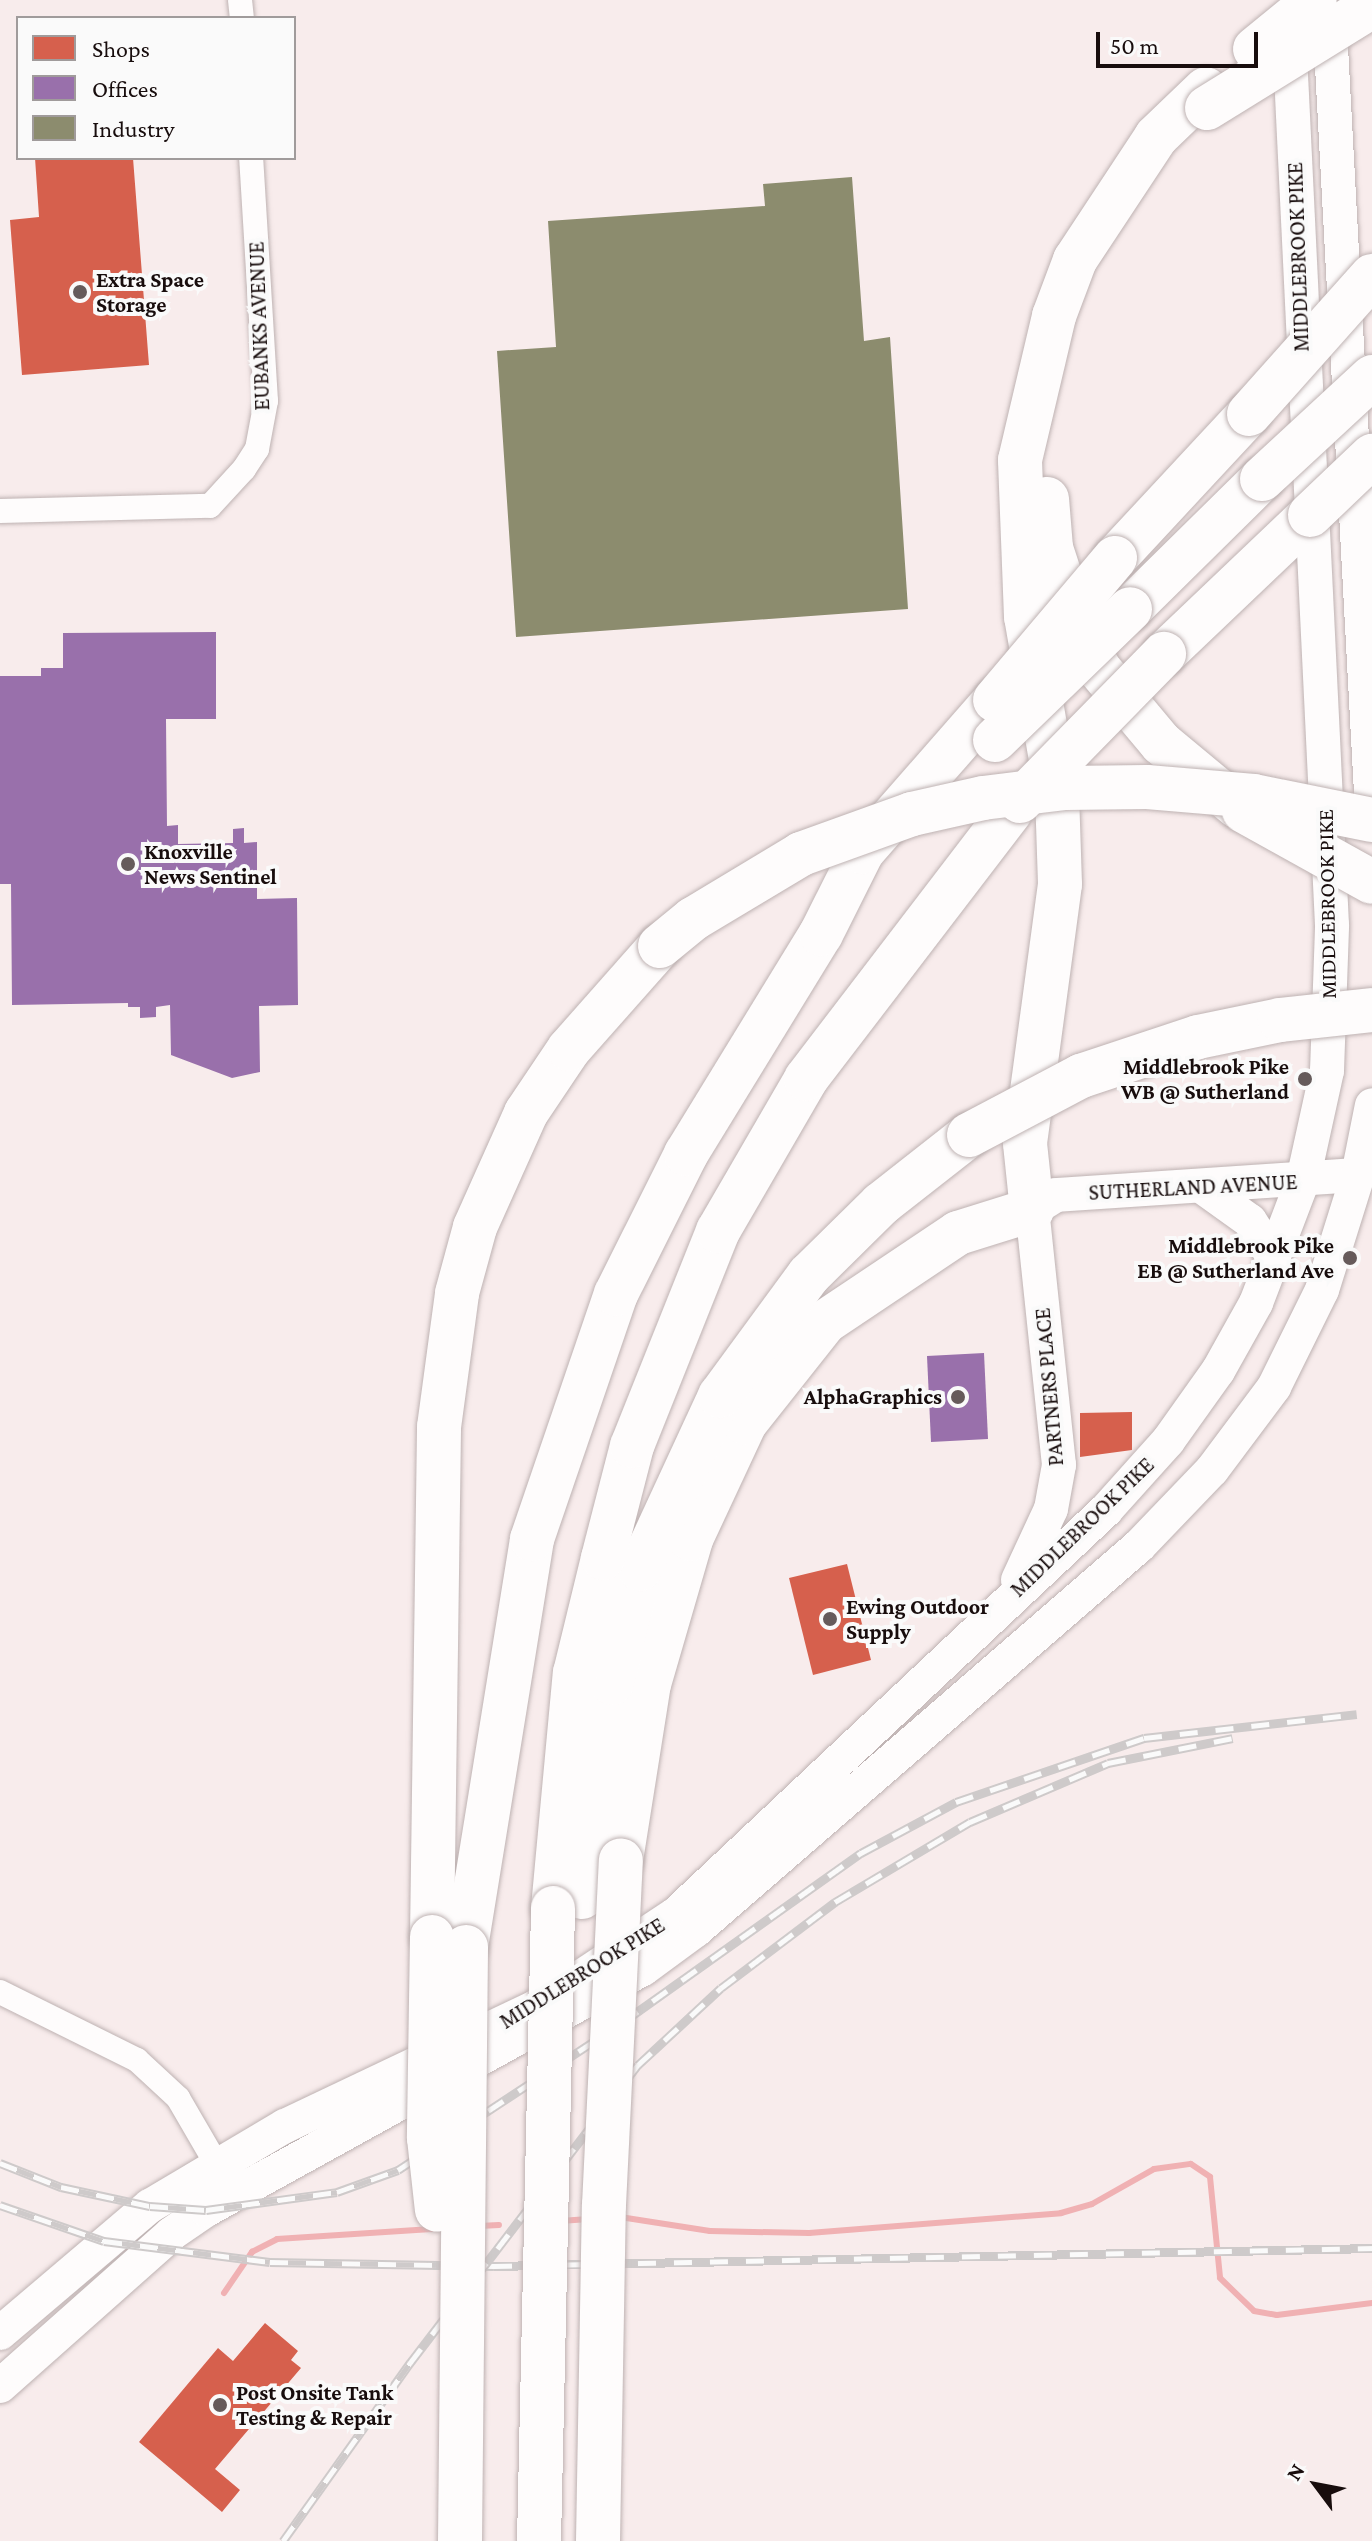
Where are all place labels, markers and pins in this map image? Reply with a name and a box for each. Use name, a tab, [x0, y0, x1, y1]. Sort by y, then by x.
place label: Extra Space Storage	[96, 266, 204, 318]
marker: Extra Space Storage	[71, 283, 89, 301]
place label: Knoxville News Sentinel	[144, 838, 277, 890]
marker: Knoxville News Sentinel	[119, 855, 137, 873]
place label: Middlebrook Pike WB @ Sutherland	[1121, 1053, 1289, 1104]
marker: Middlebrook Pike WB @ Sutherland	[1296, 1070, 1314, 1088]
place label: Middlebrook Pike EB @ Sutherland Ave	[1137, 1232, 1334, 1284]
marker: Middlebrook Pike EB @ Sutherland Ave	[1341, 1249, 1359, 1267]
place label: AlphaGraphics	[804, 1384, 942, 1410]
marker: AlphaGraphics	[949, 1388, 967, 1406]
place label: Ewing Outdoor Supply	[846, 1593, 989, 1644]
marker: Ewing Outdoor Supply	[821, 1610, 839, 1628]
place label: Post Onsite Tank Testing & Repair	[236, 2379, 393, 2430]
marker: Post Onsite Tank Testing & Repair	[211, 2396, 229, 2414]

